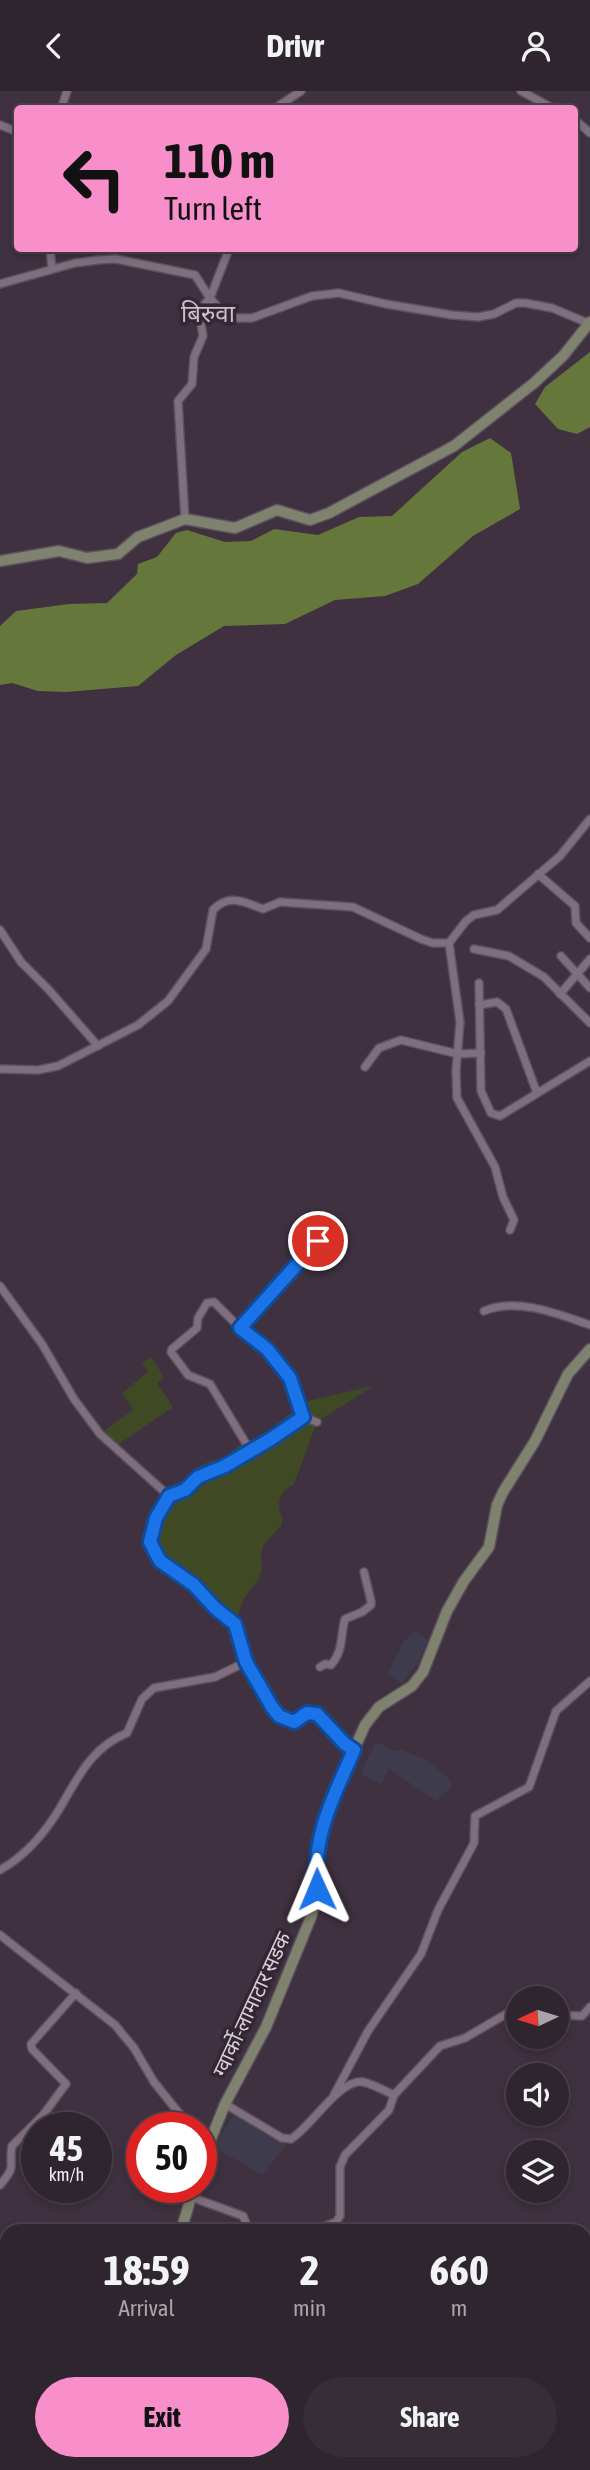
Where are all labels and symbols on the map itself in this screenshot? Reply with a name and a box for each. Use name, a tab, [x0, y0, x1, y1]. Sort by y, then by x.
district label: बिरुवा	[181, 300, 236, 327]
pin	[288, 1211, 348, 1271]
position arrow	[280, 1852, 354, 1926]
street label: ग्वार्को-लामाटार सडक	[207, 1927, 295, 2080]
north arrow	[506, 1986, 569, 2049]
speed limit sign: 50	[126, 2112, 217, 2203]

